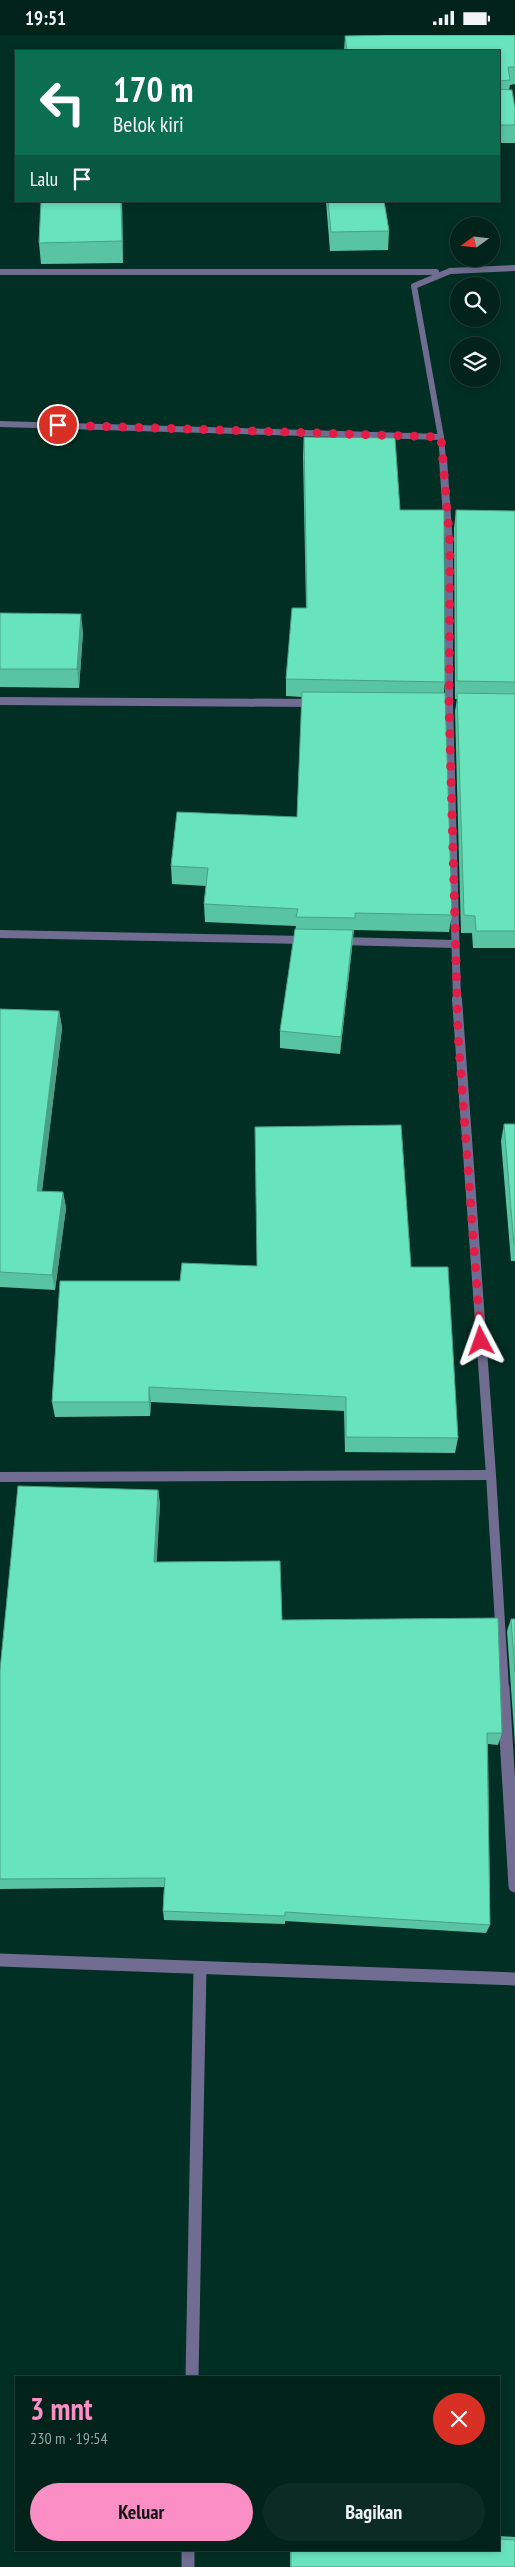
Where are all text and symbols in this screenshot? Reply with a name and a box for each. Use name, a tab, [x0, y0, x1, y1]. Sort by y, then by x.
text: 19:51	[25, 6, 66, 30]
text: 170 m	[113, 66, 194, 112]
icon: left	[30, 70, 95, 135]
text: Belok kiri	[113, 110, 184, 138]
icon: arrive	[68, 165, 96, 193]
text: Lalu	[30, 167, 58, 191]
north arrow	[450, 217, 500, 267]
map controls	[450, 217, 500, 387]
button: search	[450, 277, 500, 327]
button: layers	[450, 337, 500, 387]
pin	[37, 404, 79, 446]
icon: arrive	[44, 411, 72, 439]
position arrow	[454, 1314, 506, 1366]
text: 3 mnt	[30, 2389, 93, 2428]
button: close	[433, 2393, 485, 2445]
text: 230 m · 19:54	[30, 2428, 108, 2448]
button: Keluar	[30, 2483, 253, 2541]
button: Bagikan	[263, 2483, 485, 2541]

